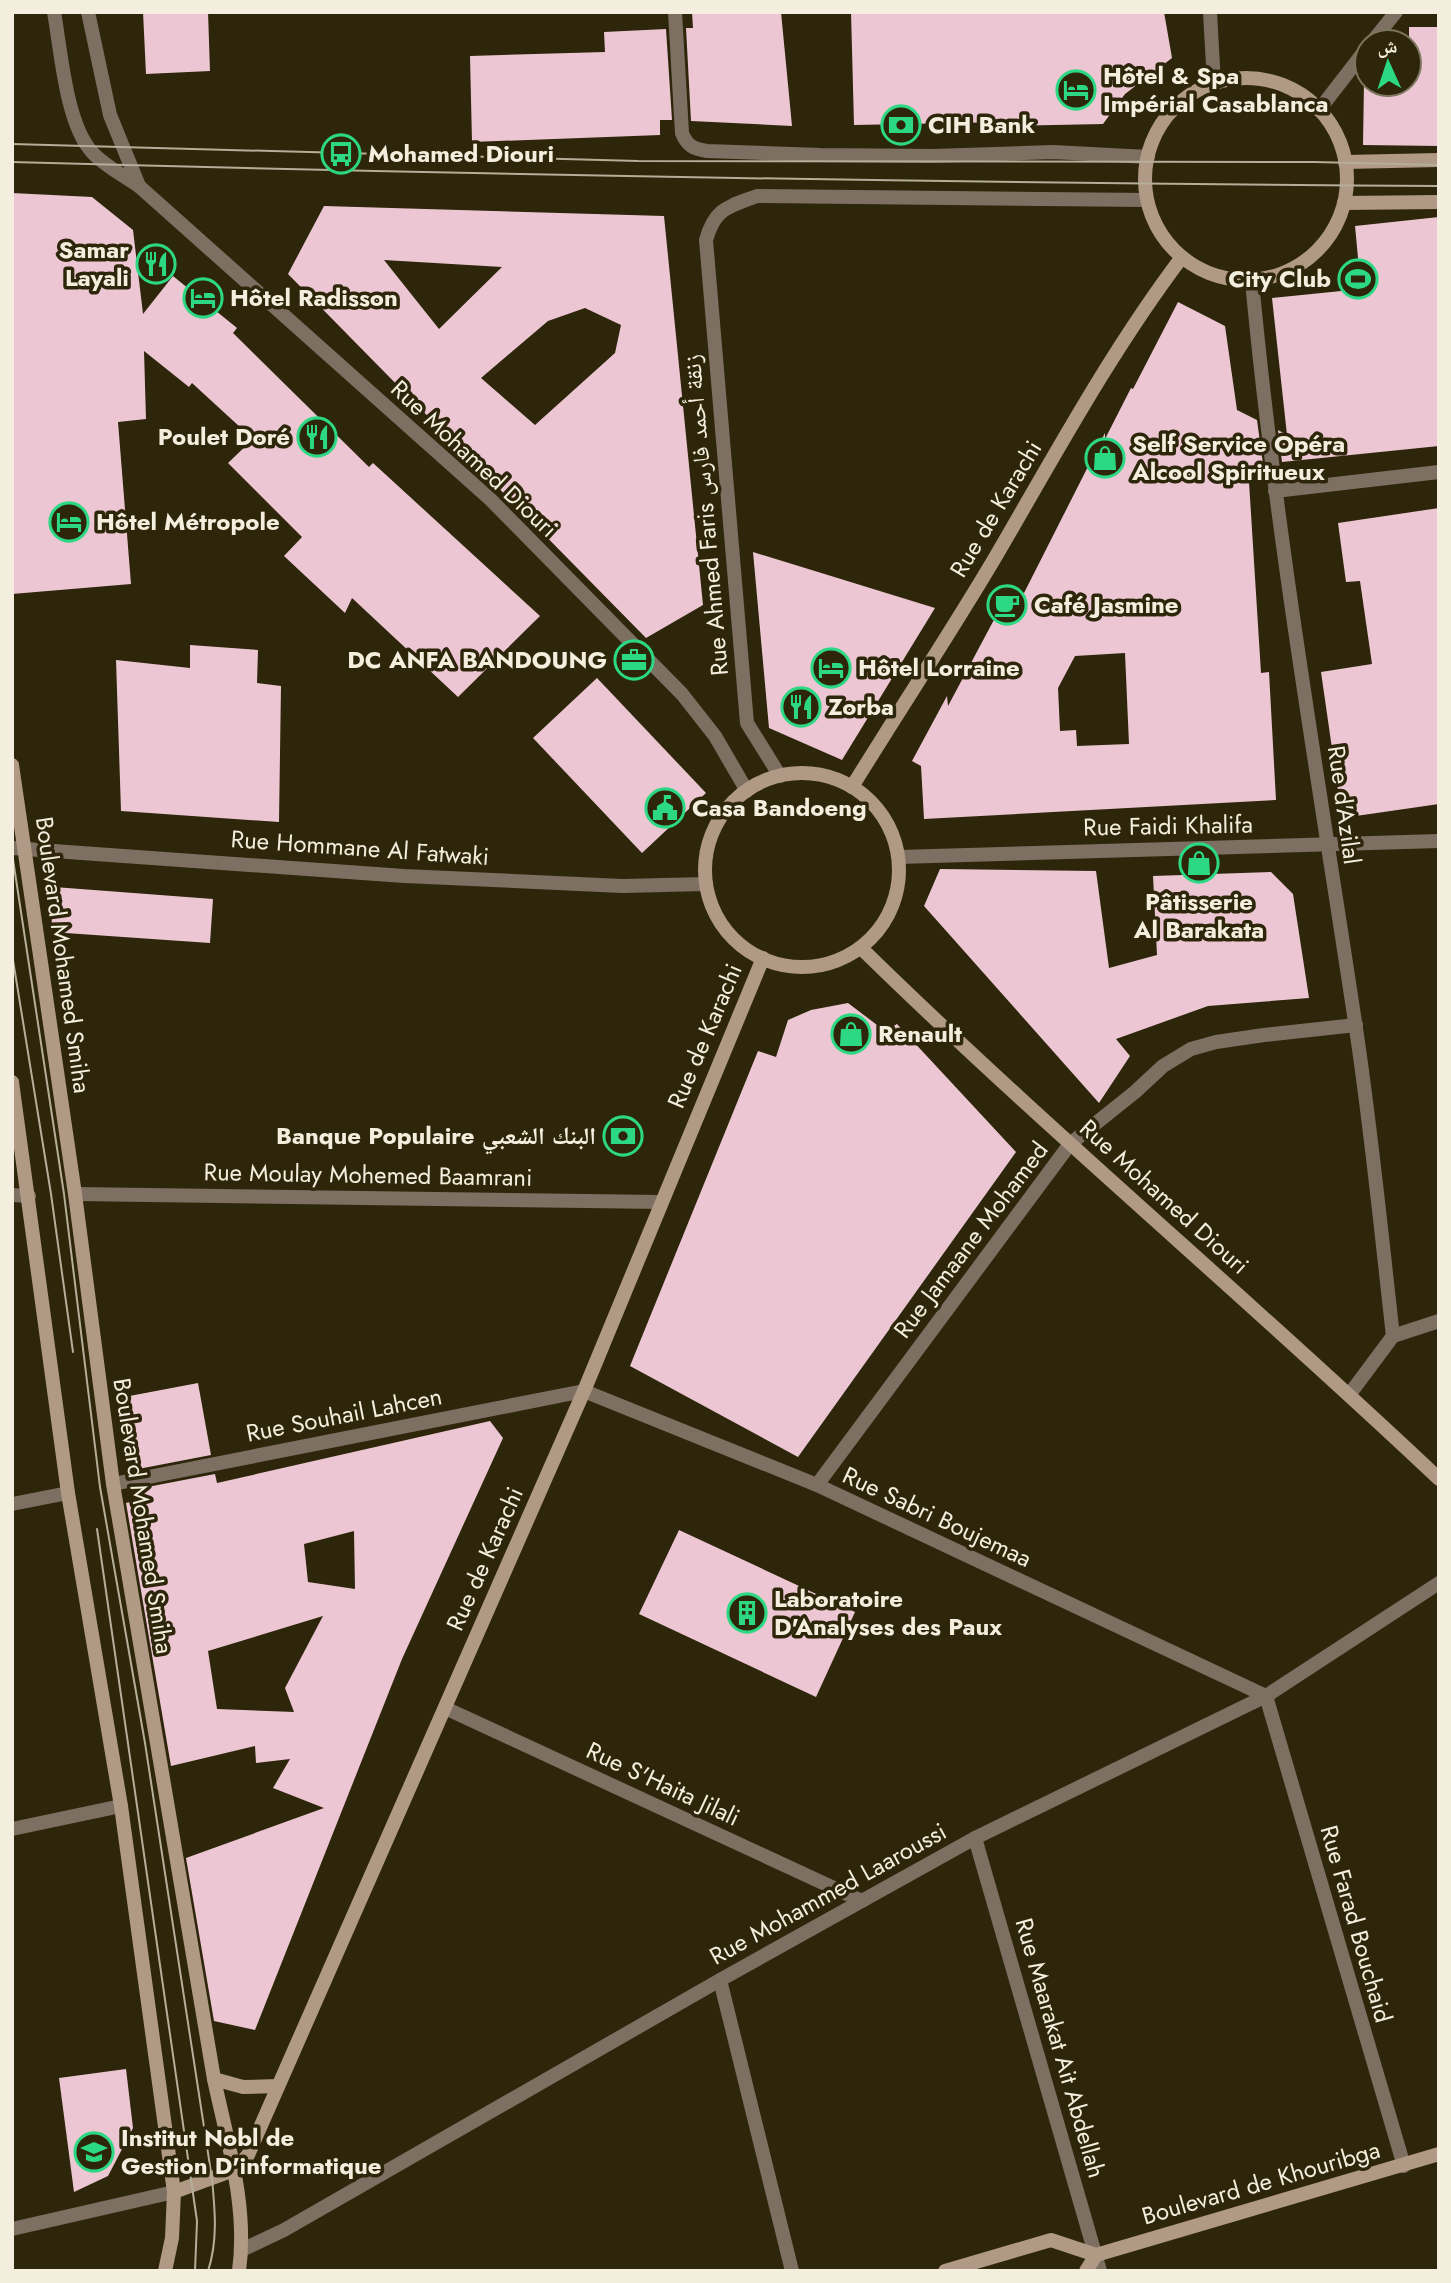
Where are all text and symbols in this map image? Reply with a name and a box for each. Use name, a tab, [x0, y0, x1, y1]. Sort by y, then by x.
north arrow	[1353, 28, 1423, 98]
text: ش	[1376, 33, 1398, 61]
place label: Hôtel & Spa Impérial Casablanca	[1103, 58, 1328, 121]
hotel icon: Hôtel & Spa Impérial Casablanca	[1055, 69, 1097, 111]
bank icon: CIH Bank	[880, 104, 922, 146]
place label: CIH Bank	[928, 107, 1035, 142]
bus stop icon: Mohamed Diouri	[320, 133, 362, 175]
place label: Mohamed Diouri	[368, 136, 554, 171]
place label: Samar Layali	[59, 232, 129, 295]
restaurant icon: Samar Layali	[135, 243, 177, 285]
sports icon: City Club	[1337, 258, 1379, 300]
place label: City Club	[1228, 261, 1331, 296]
hotel icon: Hôtel Radisson	[182, 277, 224, 319]
place label: Hôtel Radisson	[230, 280, 398, 315]
street label: Rue Ahmed Faris زنقة أحمد فارس	[674, 353, 737, 677]
street label: Rue Mohamed Diouri	[383, 372, 566, 545]
restaurant icon: Poulet Doré	[296, 416, 338, 458]
place label: Poulet Doré	[158, 419, 290, 454]
place label: Self Service Opéra Alcool Spiritueux	[1131, 426, 1345, 489]
street label: Rue de Karachi	[941, 434, 1050, 584]
shop icon: Self Service Opéra Alcool Spiritueux	[1084, 437, 1126, 479]
hotel icon: Hôtel Métropole	[48, 501, 90, 543]
place label: Hôtel Métropole	[96, 504, 280, 539]
cafe icon: Café Jasmine	[986, 584, 1028, 626]
place label: Café Jasmine	[1034, 587, 1179, 622]
office icon: DC ANFA BANDOUNG	[613, 639, 655, 681]
place label: DC ANFA BANDOUNG	[347, 642, 607, 677]
hotel icon: Hôtel Lorraine	[810, 647, 852, 689]
place label: Hôtel Lorraine	[858, 650, 1020, 685]
restaurant icon: Zorba	[780, 686, 822, 728]
place label: Zorba	[828, 689, 894, 724]
street label: Rue d'Azilal	[1319, 743, 1370, 867]
public building icon: Casa Bandoeng	[644, 787, 686, 829]
place label: Casa Bandoeng	[692, 790, 867, 825]
street label: Rue Faidi Khalifa	[1083, 807, 1253, 844]
street label: Boulevard Mohamed Smiha	[27, 814, 100, 1095]
street label: Rue Hommane Al Fatwaki	[230, 821, 490, 874]
shop icon: Pâtisserie Al Barakata	[1178, 842, 1220, 884]
place label: Pâtisserie Al Barakata	[1133, 884, 1264, 947]
street label: Rue de Karachi	[658, 958, 751, 1114]
shop icon: Renault	[830, 1013, 872, 1055]
place label: Renault	[878, 1016, 962, 1051]
street label: Rue Mohamed Diouri	[1072, 1111, 1257, 1282]
bank icon: Banque Populaire البنك الشعبي	[602, 1115, 644, 1157]
place label: Banque Populaire البنك الشعبي	[276, 1118, 596, 1155]
street label: Rue Jamaane Mohamed	[885, 1134, 1056, 1345]
street label: Rue Moulay Mohemed Baamrani	[203, 1154, 533, 1195]
street label: Boulevard Mohamed Smiha	[104, 1376, 183, 1656]
street label: Rue Souhail Lahcen	[243, 1378, 445, 1451]
street label: Rue Sabri Boujemaa	[837, 1457, 1037, 1576]
street label: Rue de Karachi	[437, 1481, 532, 1636]
place label: Laboratoire D'Analyses des Paux	[774, 1581, 1002, 1644]
building icon: Laboratoire D'Analyses des Paux	[726, 1592, 768, 1634]
street label: Rue S'Haita Jilali	[581, 1733, 746, 1834]
street label: Rue Mohammed Laaroussi	[703, 1814, 953, 1973]
street label: Rue Farad Bouchaid	[1312, 1821, 1401, 2027]
street label: Rue Maarakat Ait Abdellah	[1007, 1914, 1114, 2182]
place label: Institut Nobl de Gestion D'informatique	[121, 2120, 382, 2183]
school or university icon: Institut Nobl de Gestion D'informatique	[73, 2131, 115, 2173]
street label: Boulevard de Khouribga	[1138, 2132, 1384, 2233]

